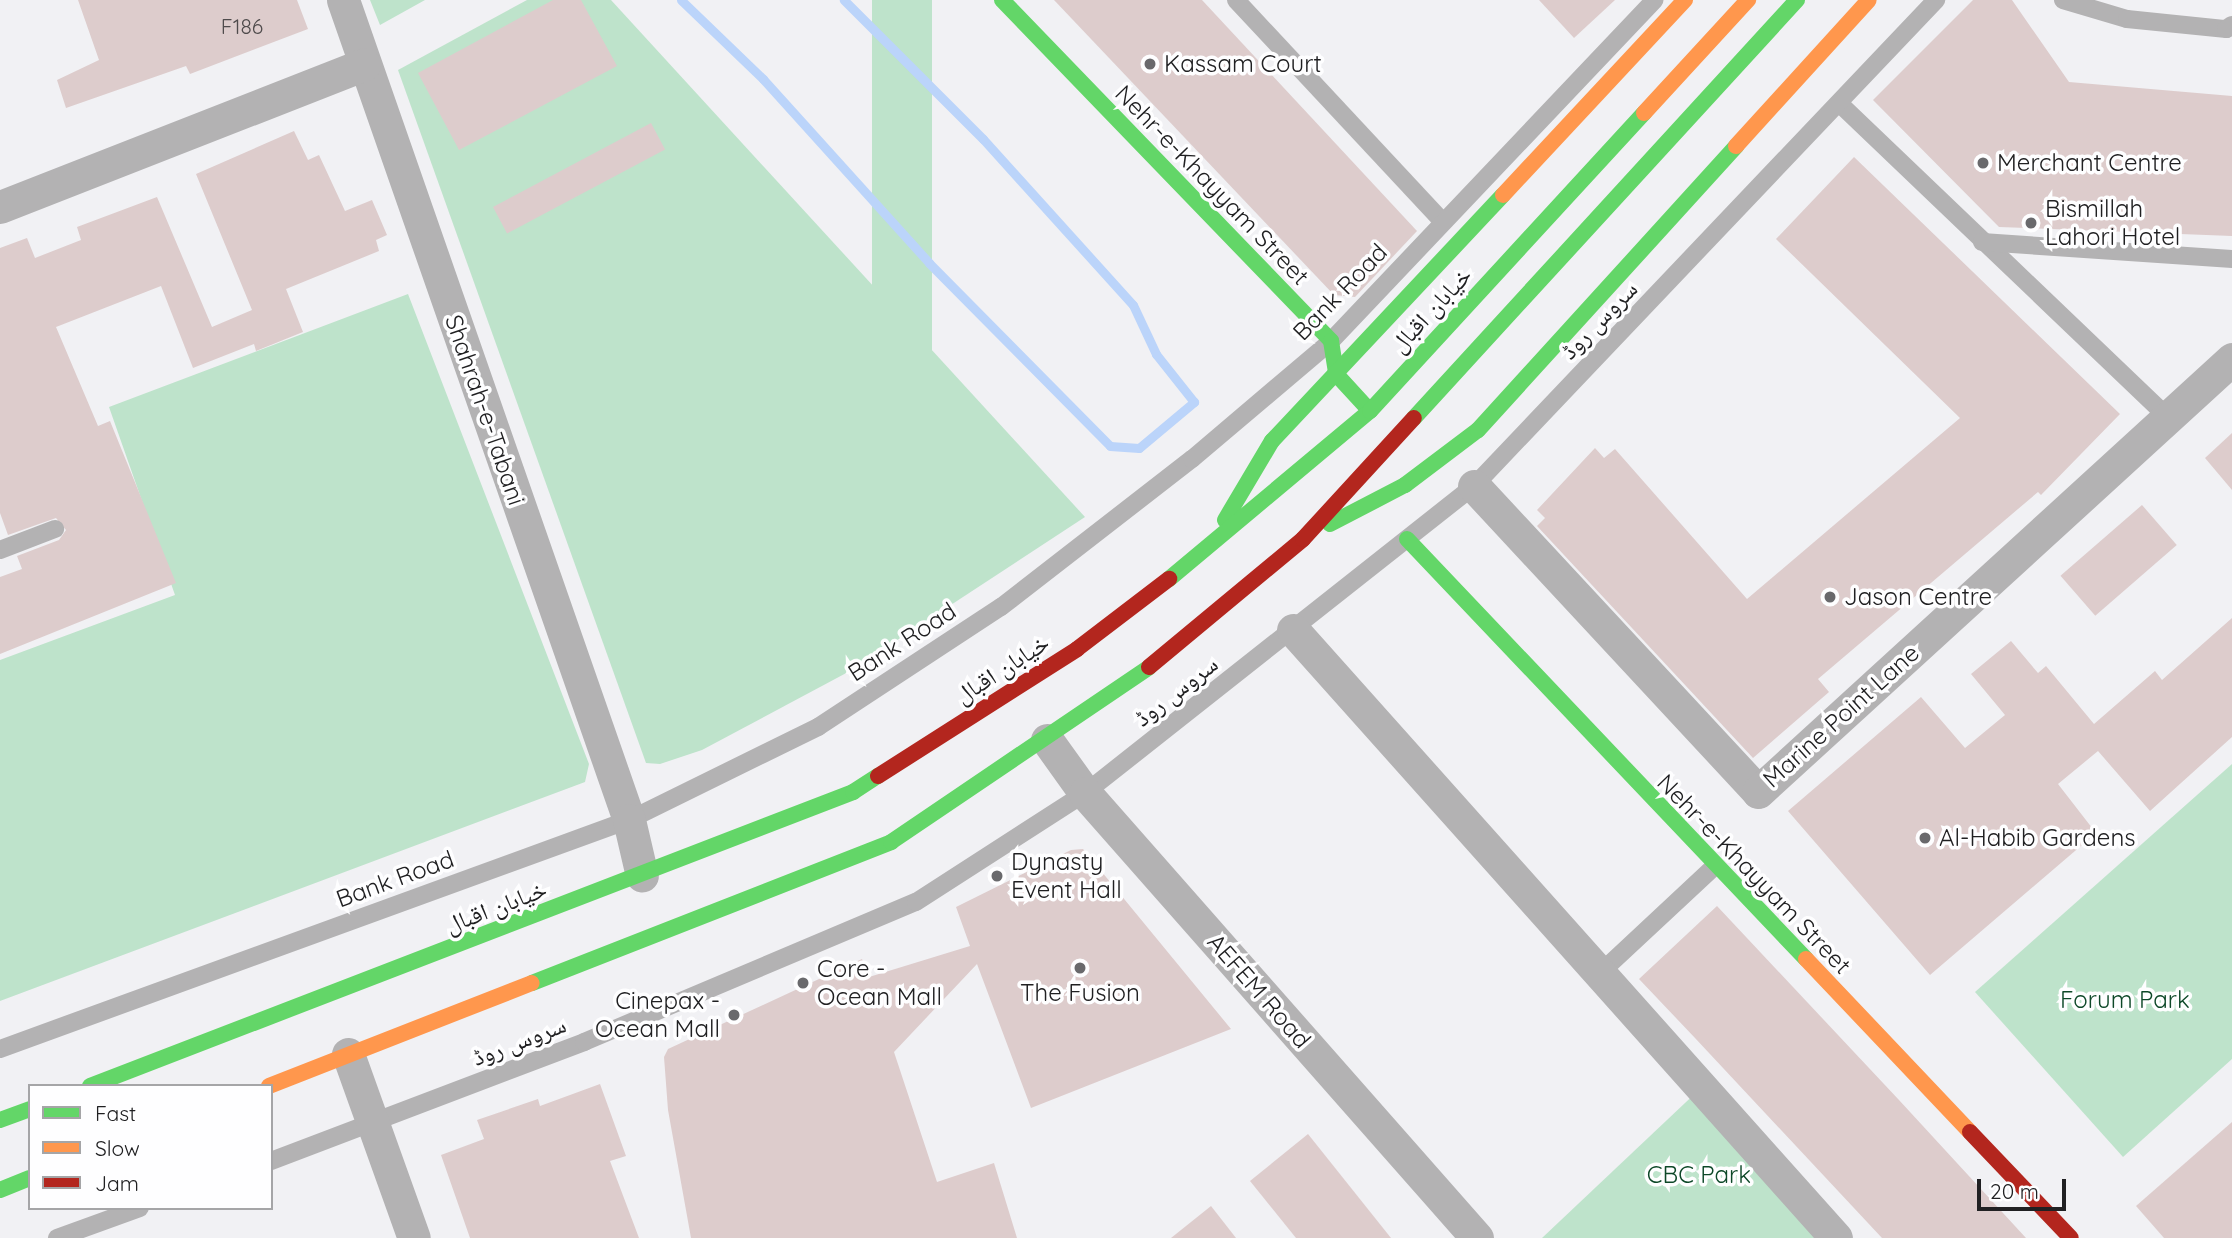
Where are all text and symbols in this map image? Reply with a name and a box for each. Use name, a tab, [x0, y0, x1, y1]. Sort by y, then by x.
house number: F186	[221, 13, 263, 39]
place label: Kassam Court	[1164, 50, 1322, 78]
marker: Kassam Court	[1142, 56, 1158, 72]
street label: Nehr-e-Khayyam Street	[1109, 79, 1315, 291]
place label: Merchant Centre	[1997, 149, 2182, 177]
marker: Merchant Centre	[1975, 155, 1991, 171]
place label: Bismillah Lahori Hotel	[2045, 195, 2180, 251]
marker: Bismillah Lahori Hotel	[2023, 215, 2039, 231]
street label: Bank Road	[1287, 238, 1393, 346]
street label: خیابان اقبال	[1384, 261, 1478, 359]
street label: سروس روڈ	[1555, 275, 1643, 365]
street label: Shahrah-e-Tabani	[439, 311, 531, 509]
place label: Jason Centre	[1844, 583, 1992, 611]
marker: Jason Centre	[1822, 589, 1838, 605]
street label: Bank Road	[843, 596, 961, 688]
street label: خیابان اقبال	[950, 628, 1054, 710]
street label: Marine Point Lane	[1757, 638, 1925, 794]
street label: سروس روڈ	[1129, 649, 1223, 733]
street label: Nehr-e-Khayyam Street	[1651, 768, 1857, 980]
place label: Al-Habib Gardens	[1939, 824, 2136, 852]
marker: Al-Habib Gardens	[1917, 830, 1933, 846]
street label: Bank Road	[332, 844, 458, 914]
place label: Dynasty Event Hall	[1011, 848, 1122, 904]
marker: Dynasty Event Hall	[989, 868, 1005, 884]
street label: خیابان اقبال	[441, 874, 551, 940]
street label: AEFEM Road	[1201, 928, 1317, 1054]
place label: Core - Ocean Mall	[817, 955, 942, 1011]
marker: The Fusion	[1072, 960, 1088, 976]
marker: Core - Ocean Mall	[795, 975, 811, 991]
place label: The Fusion	[1020, 979, 1140, 1007]
park label: Forum Park	[2060, 986, 2190, 1014]
place label: Cinepax - Ocean Mall	[595, 987, 720, 1043]
marker: Cinepax - Ocean Mall	[726, 1007, 742, 1023]
street label: سروس روڈ	[468, 1010, 570, 1072]
legend	[28, 1084, 273, 1210]
text: Fast	[95, 1100, 136, 1126]
text: Slow	[95, 1135, 140, 1161]
park label: CBC Park	[1647, 1161, 1751, 1189]
scale bar	[1980, 1164, 2069, 1208]
text: Jam	[95, 1170, 139, 1196]
text: 20 m	[1990, 1178, 2039, 1204]

